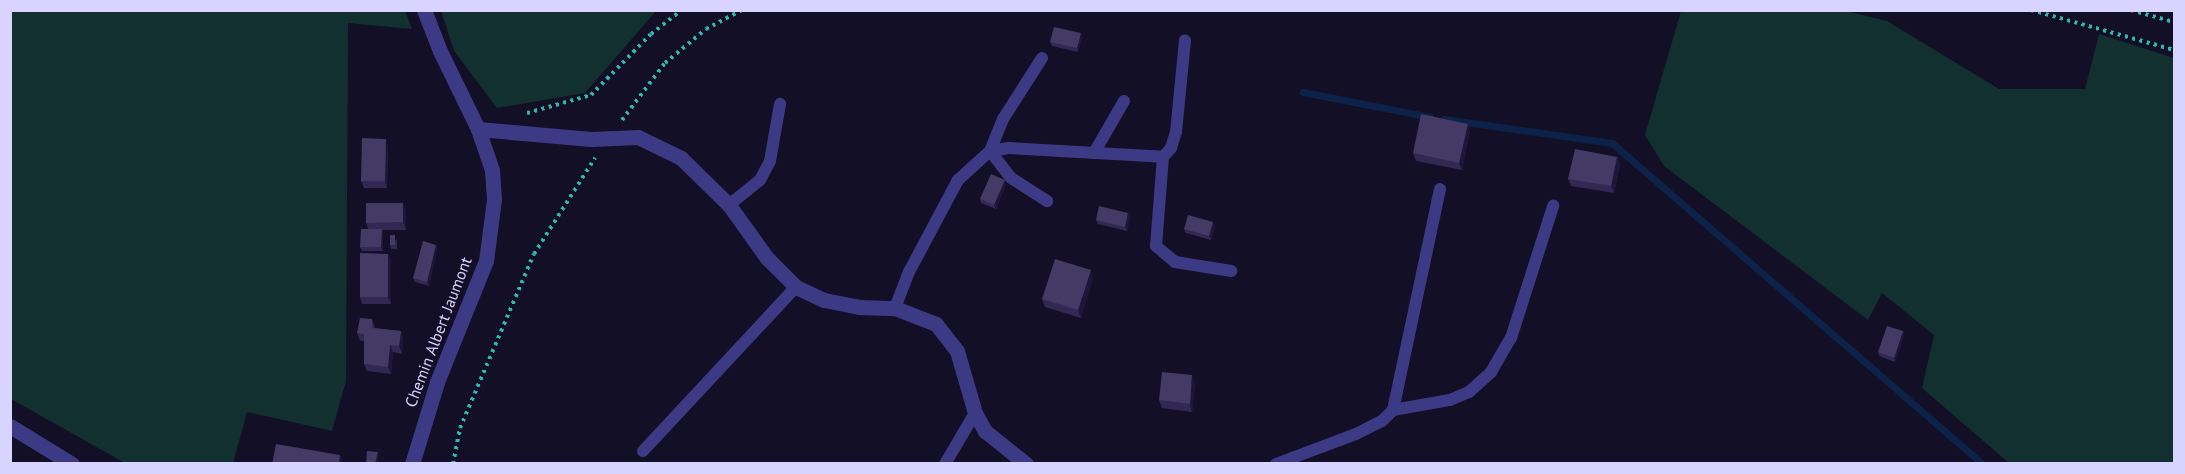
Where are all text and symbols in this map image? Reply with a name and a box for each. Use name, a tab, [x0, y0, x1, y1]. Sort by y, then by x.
street label: Chemin Albert Jaumont	[400, 254, 476, 410]

